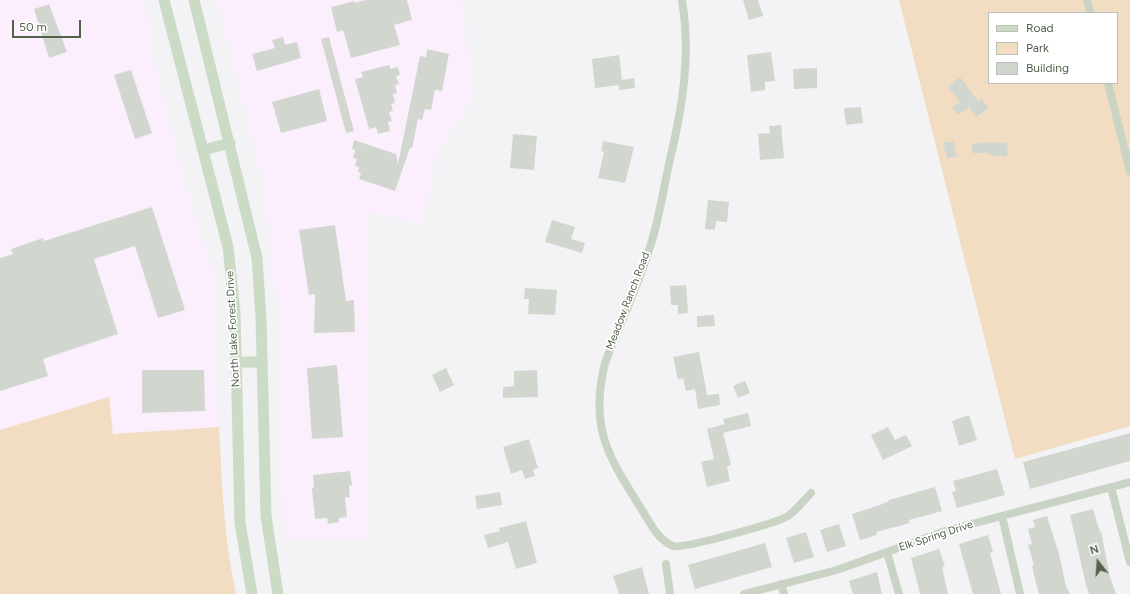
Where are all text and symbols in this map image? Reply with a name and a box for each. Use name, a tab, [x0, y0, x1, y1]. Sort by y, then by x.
scale bar	[14, 12, 83, 38]
legend	[988, 12, 1118, 84]
text: 50 m	[19, 20, 47, 34]
text: Road	[1026, 21, 1054, 35]
text: Park	[1026, 41, 1049, 55]
text: Building	[1026, 61, 1069, 75]
street label: Meadow Ranch Road	[603, 250, 653, 352]
street label: North Lake Forest Drive	[223, 271, 243, 387]
street label: Elk Spring Drive	[897, 518, 975, 554]
north arrow	[1078, 542, 1118, 582]
text: N	[1088, 543, 1100, 558]

